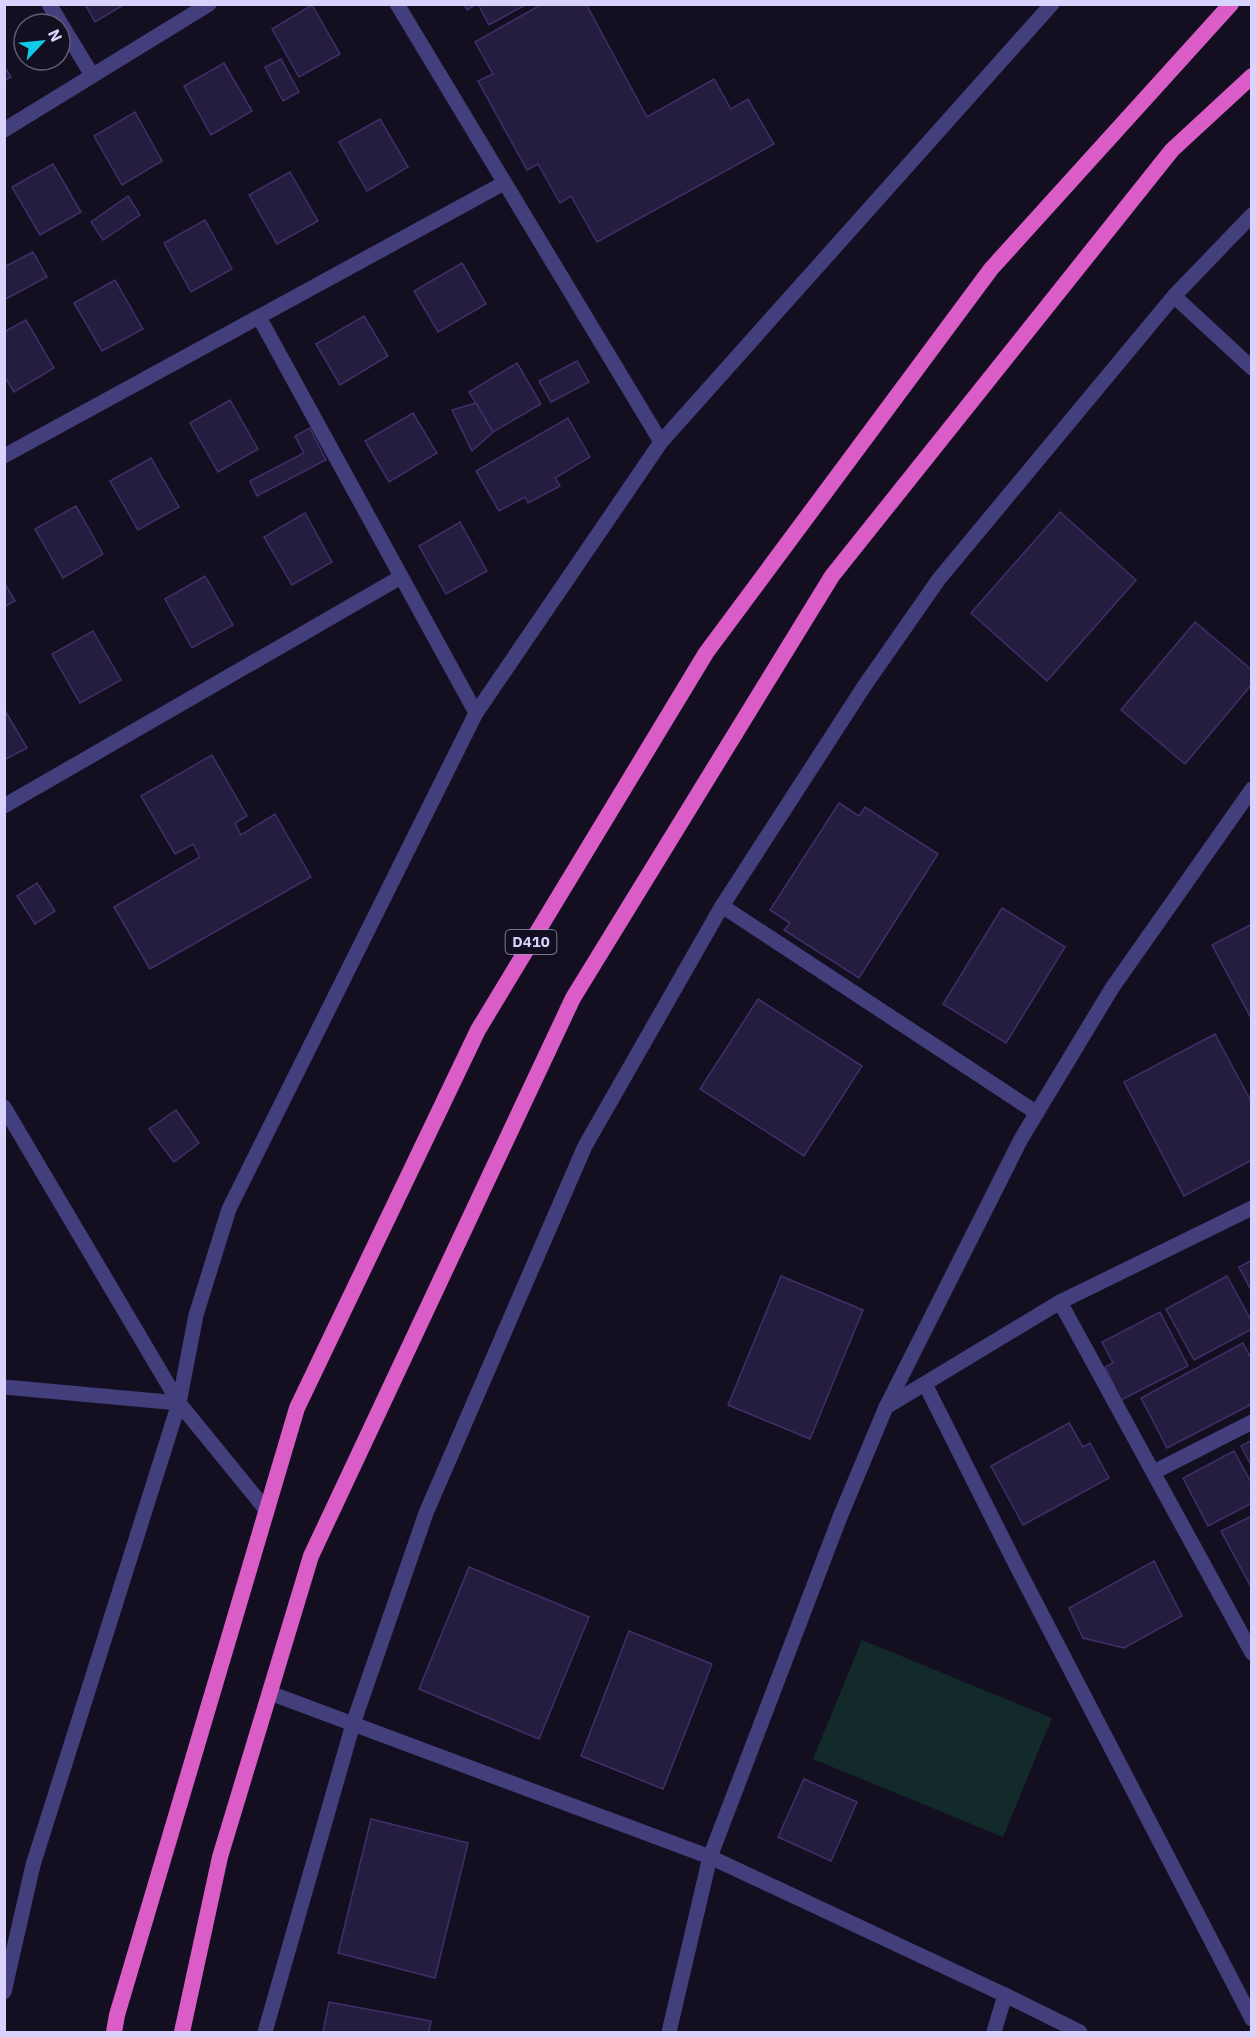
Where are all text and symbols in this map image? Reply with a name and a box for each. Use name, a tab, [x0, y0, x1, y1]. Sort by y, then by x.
north arrow	[12, 12, 72, 72]
text: N	[44, 26, 67, 45]
road number: D410	[506, 930, 556, 954]

